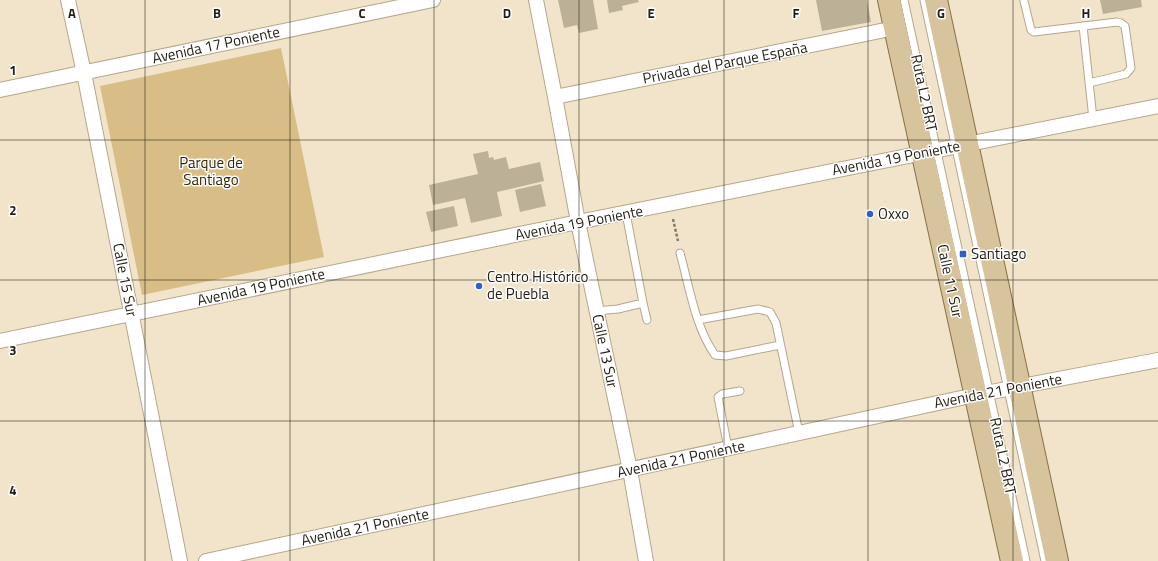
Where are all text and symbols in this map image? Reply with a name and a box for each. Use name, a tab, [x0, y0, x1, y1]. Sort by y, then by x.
text: A	[68, 3, 76, 23]
text: B	[213, 3, 221, 23]
text: C	[358, 3, 366, 23]
text: D	[503, 3, 511, 23]
text: E	[647, 3, 655, 23]
text: F	[793, 3, 800, 23]
text: G	[937, 3, 945, 23]
text: H	[1082, 3, 1090, 23]
street label: Avenida 17 Poniente	[150, 20, 282, 69]
street label: Privada del Parque España	[641, 35, 810, 90]
street label: Ruta L2 BRT	[905, 52, 944, 134]
text: 1	[9, 60, 17, 80]
street label: Avenida 19 Poniente	[830, 134, 962, 181]
park label: Parque de Santiago	[179, 151, 243, 191]
street label: Avenida 19 Poniente	[513, 199, 645, 246]
text: 2	[9, 200, 17, 220]
place label: Oxxo	[878, 202, 909, 225]
marker: Oxxo	[865, 209, 875, 219]
street label: Calle 15 Sur	[107, 241, 144, 319]
street label: Calle 11 Sur	[931, 242, 970, 320]
place label: Santiago	[971, 242, 1026, 265]
marker: Santiago	[958, 249, 968, 259]
street label: Avenida 19 Poniente	[195, 262, 327, 311]
place label: Centro Histórico de Puebla	[487, 265, 589, 305]
marker: Centro Histórico de Puebla	[474, 281, 484, 291]
street label: Calle 13 Sur	[586, 312, 625, 390]
text: 3	[9, 340, 17, 360]
street label: Avenida 21 Poniente	[932, 367, 1064, 414]
street label: Ruta L2 BRT	[984, 415, 1023, 497]
street label: Avenida 21 Poniente	[615, 434, 747, 483]
text: 4	[9, 480, 17, 500]
street label: Avenida 21 Poniente	[299, 502, 431, 551]

